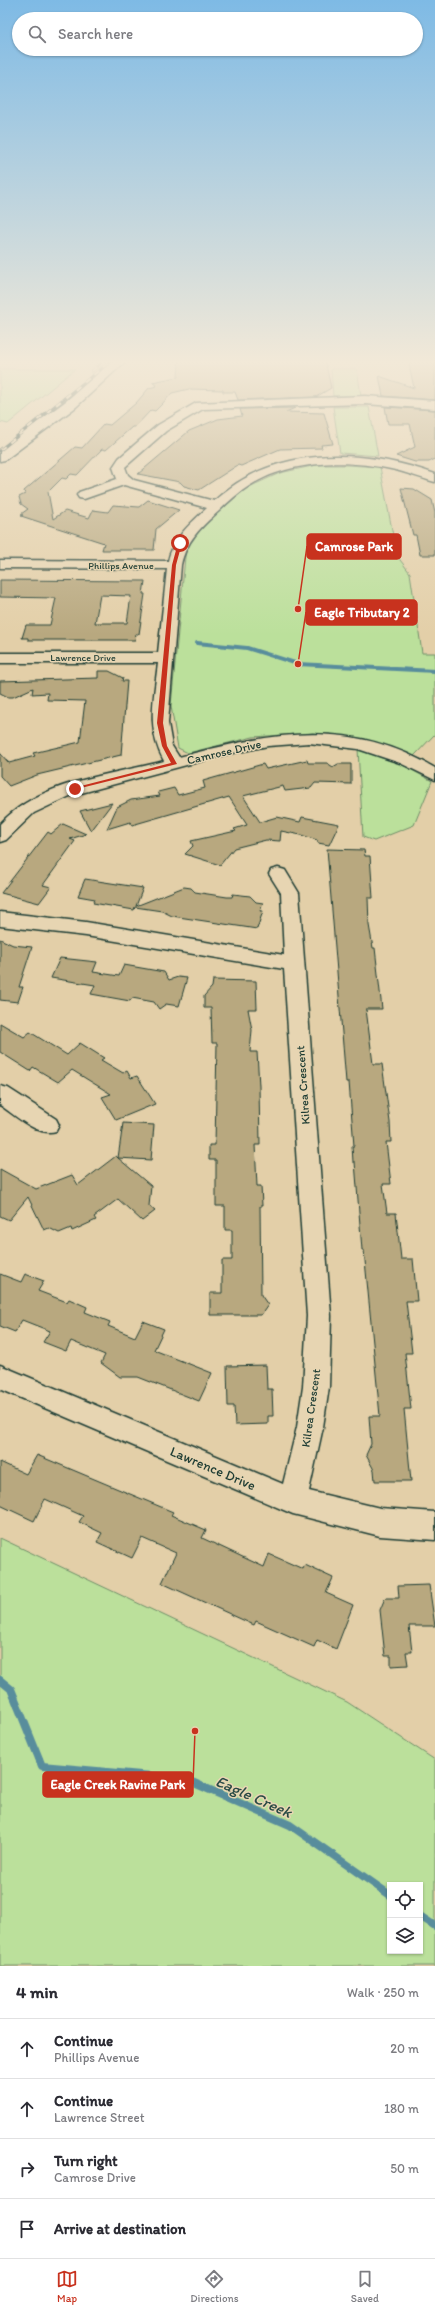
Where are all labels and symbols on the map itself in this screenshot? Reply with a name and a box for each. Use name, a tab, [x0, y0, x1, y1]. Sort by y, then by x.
route start	[171, 534, 189, 552]
callout: Camrose Park	[307, 534, 401, 559]
text: Camrose Park	[315, 539, 393, 554]
street label: Phillips Avenue	[88, 559, 154, 572]
callout: Eagle Tributary 2	[306, 600, 417, 625]
text: Eagle Tributary 2	[314, 605, 410, 621]
street label: Lawrence Drive	[50, 651, 116, 664]
street label: Camrose Drive	[186, 737, 263, 767]
route end	[66, 780, 84, 798]
street label: Kilrea Crescent	[293, 1044, 313, 1125]
street label: Kilrea Crescent	[299, 1367, 324, 1448]
street label: Lawrence Drive	[167, 1443, 259, 1494]
water label: Eagle Creek	[213, 1771, 295, 1822]
callout: Eagle Creek Ravine Park	[43, 1772, 193, 1797]
text: Eagle Creek Ravine Park	[51, 1777, 186, 1793]

